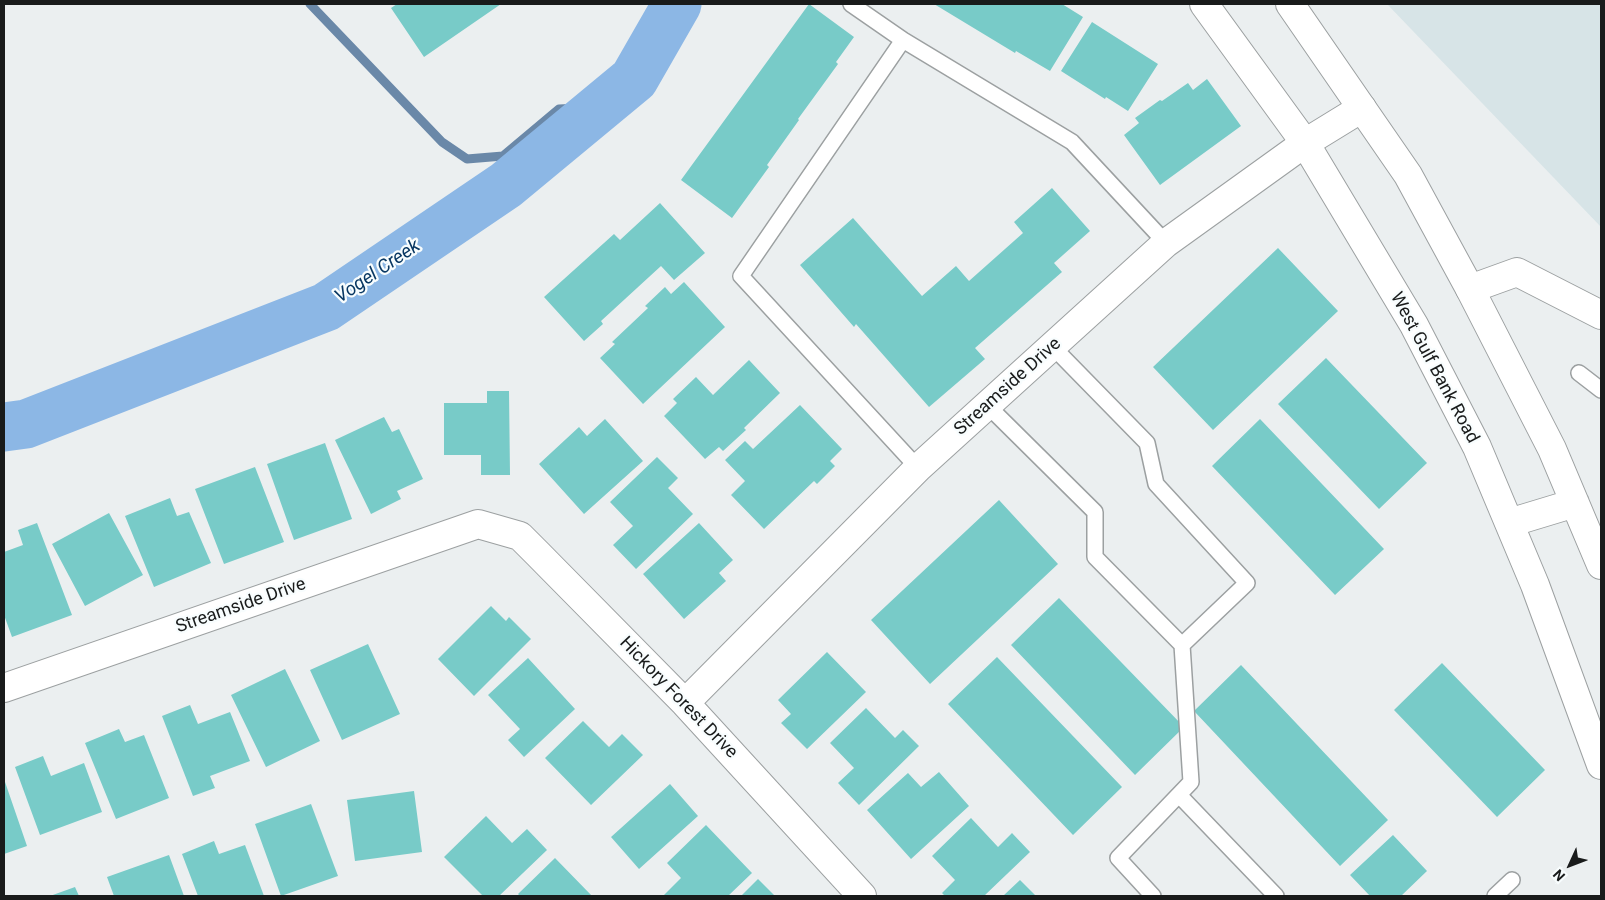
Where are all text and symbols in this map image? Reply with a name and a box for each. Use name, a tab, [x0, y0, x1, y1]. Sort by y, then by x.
water label: Vogel Creek	[331, 235, 425, 309]
street label: West Gulf Bank Road	[1385, 289, 1483, 447]
street label: Streamside Drive	[950, 334, 1066, 440]
street label: Streamside Drive	[173, 574, 309, 638]
street label: Hickory Forest Drive	[614, 633, 742, 763]
north arrow	[1545, 840, 1595, 890]
text: N	[1550, 866, 1568, 884]

